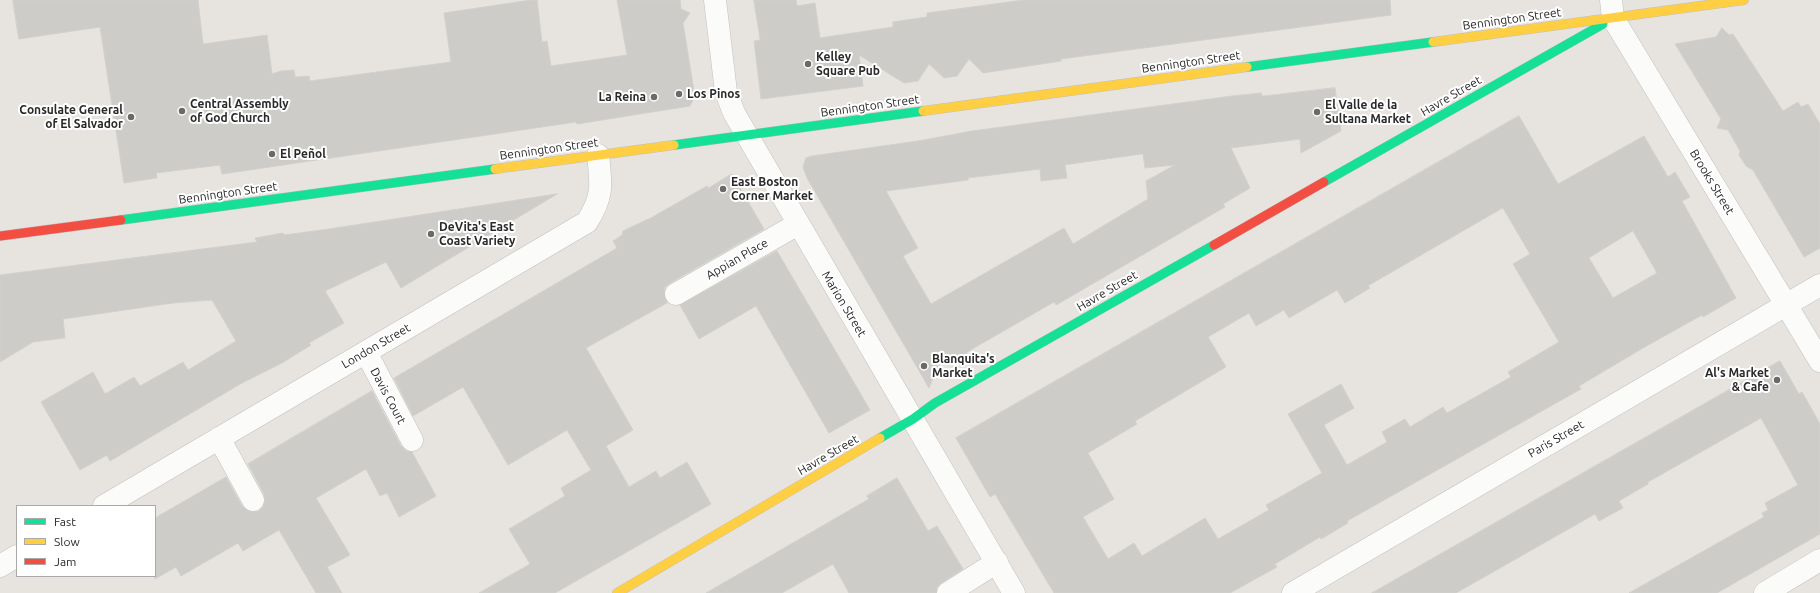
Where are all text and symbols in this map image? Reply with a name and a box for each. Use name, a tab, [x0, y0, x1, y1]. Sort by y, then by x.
street label: Bennington Street	[1462, 5, 1562, 33]
street label: Bennington Street	[1141, 48, 1241, 76]
place label: Kelley Square Pub	[816, 50, 880, 78]
marker: Kelley Square Pub	[803, 59, 813, 69]
street label: Havre Street	[1418, 73, 1484, 119]
place label: Los Pinos	[687, 87, 740, 101]
marker: Los Pinos	[674, 89, 684, 99]
place label: La Reina	[599, 90, 646, 104]
marker: La Reina	[649, 92, 659, 102]
street label: Bennington Street	[820, 92, 920, 120]
place label: Central Assembly of God Church	[190, 97, 289, 125]
place label: El Valle de la Sultana Market	[1325, 98, 1411, 126]
place label: Consulate General of El Salvador	[19, 103, 123, 131]
marker: Central Assembly of God Church	[177, 106, 187, 116]
marker: El Valle de la Sultana Market	[1312, 107, 1322, 117]
marker: Consulate General of El Salvador	[126, 112, 136, 122]
street label: Bennington Street	[499, 135, 599, 163]
place label: El Peñol	[280, 147, 326, 161]
street label: Brooks Street	[1687, 147, 1737, 217]
marker: El Peñol	[267, 149, 277, 159]
place label: East Boston Corner Market	[731, 175, 813, 203]
street label: Bennington Street	[178, 179, 278, 207]
marker: East Boston Corner Market	[718, 184, 728, 194]
place label: DeVita's East Coast Variety	[439, 220, 515, 248]
marker: DeVita's East Coast Variety	[426, 229, 436, 239]
street label: Appian Place	[703, 235, 771, 283]
street label: Marion Street	[819, 268, 869, 340]
street label: Havre Street	[1074, 268, 1140, 314]
street label: London Street	[339, 320, 413, 372]
place label: Blanquita's Market	[932, 352, 995, 380]
marker: Blanquita's Market	[919, 361, 929, 371]
street label: Davis Court	[367, 365, 409, 427]
place label: Al's Market & Cafe	[1705, 366, 1769, 394]
marker: Al's Market & Cafe	[1772, 375, 1782, 385]
street label: Paris Street	[1525, 417, 1587, 461]
street label: Havre Street	[795, 432, 861, 478]
legend	[16, 505, 156, 577]
text: Fast	[54, 515, 76, 528]
text: Slow	[54, 535, 80, 548]
text: Jam	[54, 555, 76, 568]

